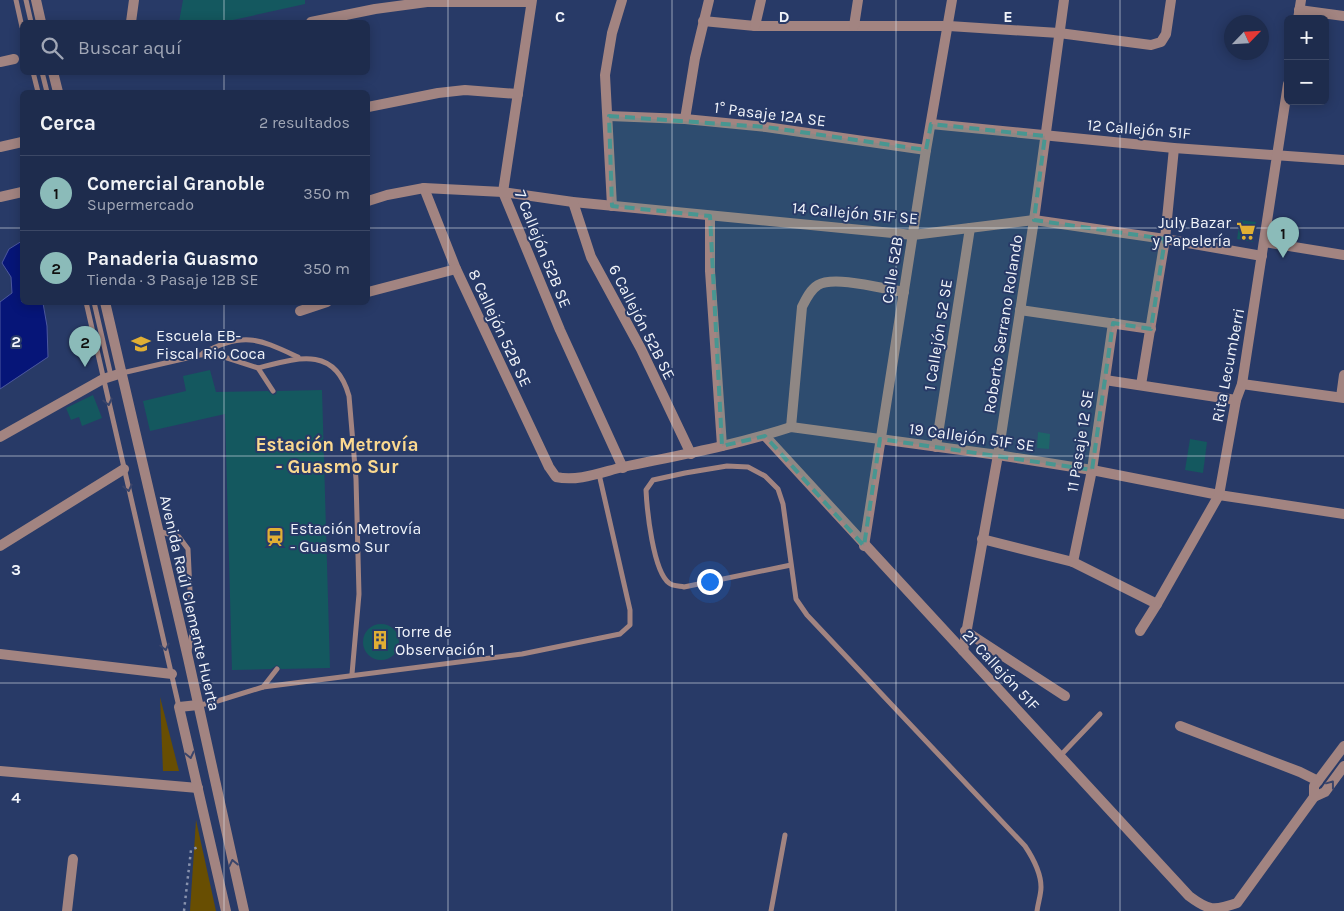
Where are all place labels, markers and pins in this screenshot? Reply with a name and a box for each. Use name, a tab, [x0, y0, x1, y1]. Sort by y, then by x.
place label: July Bazar y Papelería	[1151, 213, 1231, 250]
pin: 1	[1267, 217, 1299, 258]
supermarket icon: July Bazar y Papelería	[1235, 220, 1257, 242]
pin: 2	[69, 326, 101, 367]
place label: Escuela EB- Fiscal Rio Coca	[156, 326, 266, 363]
school or university icon: Escuela EB- Fiscal Rio Coca	[130, 333, 152, 355]
place label: Estación Metrovía - Guasmo Sur	[290, 519, 421, 556]
station icon: Estación Metrovía - Guasmo Sur	[264, 526, 286, 548]
place label: Torre de Observación 1	[395, 622, 495, 659]
building icon: Torre de Observación 1	[369, 629, 391, 651]

